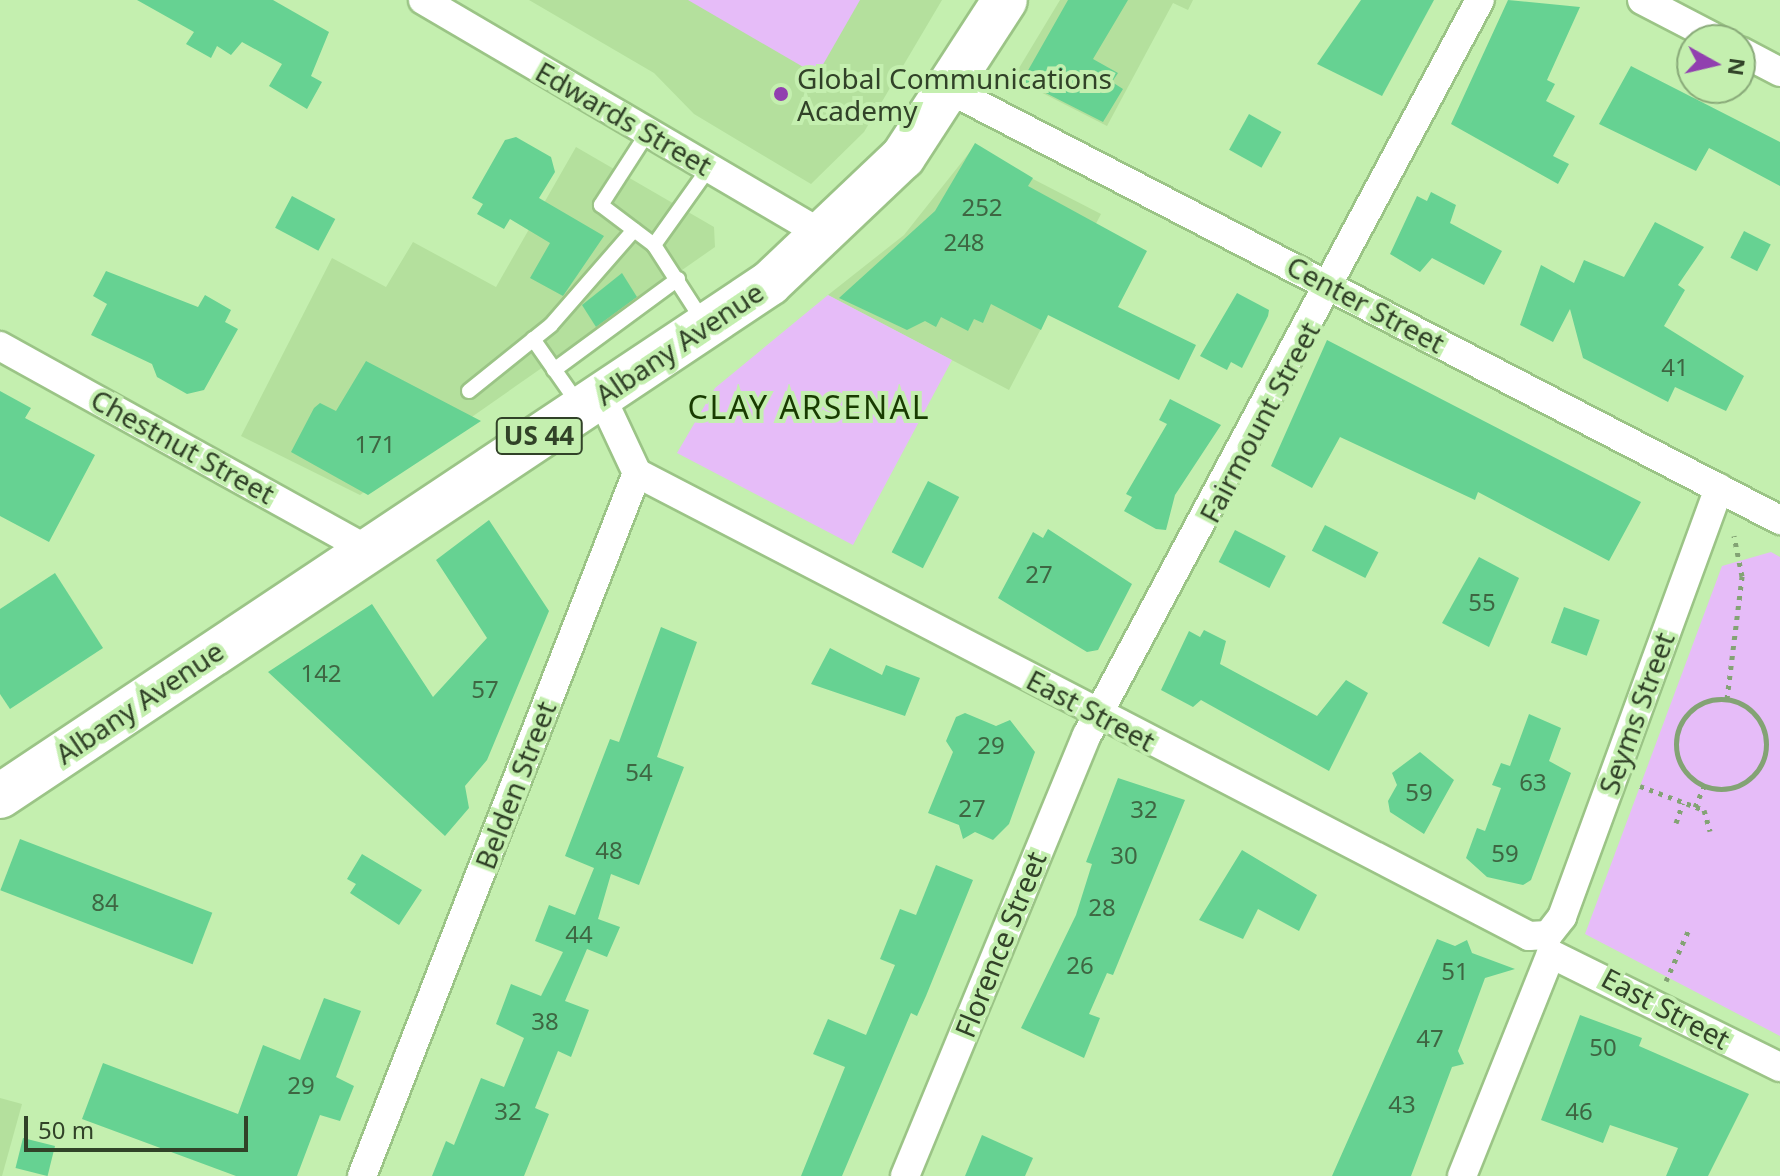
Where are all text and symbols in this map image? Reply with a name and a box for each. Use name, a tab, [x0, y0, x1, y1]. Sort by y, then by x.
north arrow	[1676, 24, 1756, 104]
street label: Edwards Street	[530, 54, 718, 182]
text: N	[1722, 56, 1754, 78]
place label: Global Communications Academy	[797, 61, 1112, 127]
marker: Global Communications Academy	[772, 85, 790, 103]
house number: 252	[961, 193, 1003, 221]
house number: 248	[943, 228, 985, 256]
street label: Center Street	[1281, 248, 1451, 360]
street label: Albany Avenue	[589, 274, 769, 412]
street label: Fairmount Street	[1192, 316, 1326, 528]
house number: 41	[1661, 353, 1689, 381]
street label: Chestnut Street	[85, 382, 281, 510]
district label: CLAY ARSENAL	[687, 388, 931, 426]
road number: US 44	[495, 414, 583, 458]
house number: 171	[354, 430, 396, 458]
house number: 27	[1025, 560, 1053, 588]
house number: 55	[1468, 588, 1496, 616]
street label: Seyms Street	[1591, 627, 1681, 799]
street label: Albany Avenue	[49, 633, 229, 771]
house number: 142	[300, 659, 342, 687]
street label: East Street	[1021, 662, 1161, 758]
house number: 57	[471, 675, 499, 703]
street label: Belden Street	[468, 696, 562, 874]
house number: 29	[977, 731, 1005, 759]
house number: 54	[625, 758, 653, 786]
house number: 63	[1519, 768, 1547, 796]
house number: 59	[1405, 778, 1433, 806]
house number: 27	[958, 794, 986, 822]
house number: 32	[1130, 795, 1158, 823]
house number: 48	[595, 836, 623, 864]
house number: 59	[1491, 839, 1519, 867]
house number: 30	[1110, 841, 1138, 869]
street label: Florence Street	[947, 846, 1053, 1042]
house number: 84	[91, 888, 119, 916]
house number: 28	[1088, 893, 1116, 921]
house number: 44	[565, 920, 593, 948]
house number: 26	[1066, 951, 1094, 979]
house number: 51	[1441, 957, 1469, 985]
street label: East Street	[1596, 960, 1736, 1056]
house number: 38	[531, 1007, 559, 1035]
house number: 47	[1416, 1024, 1444, 1052]
house number: 50	[1589, 1033, 1617, 1061]
house number: 29	[287, 1071, 315, 1099]
house number: 43	[1388, 1090, 1416, 1118]
house number: 32	[494, 1097, 522, 1125]
house number: 46	[1565, 1097, 1593, 1125]
scale bar	[28, 1100, 252, 1150]
text: 50 m	[38, 1113, 94, 1146]

